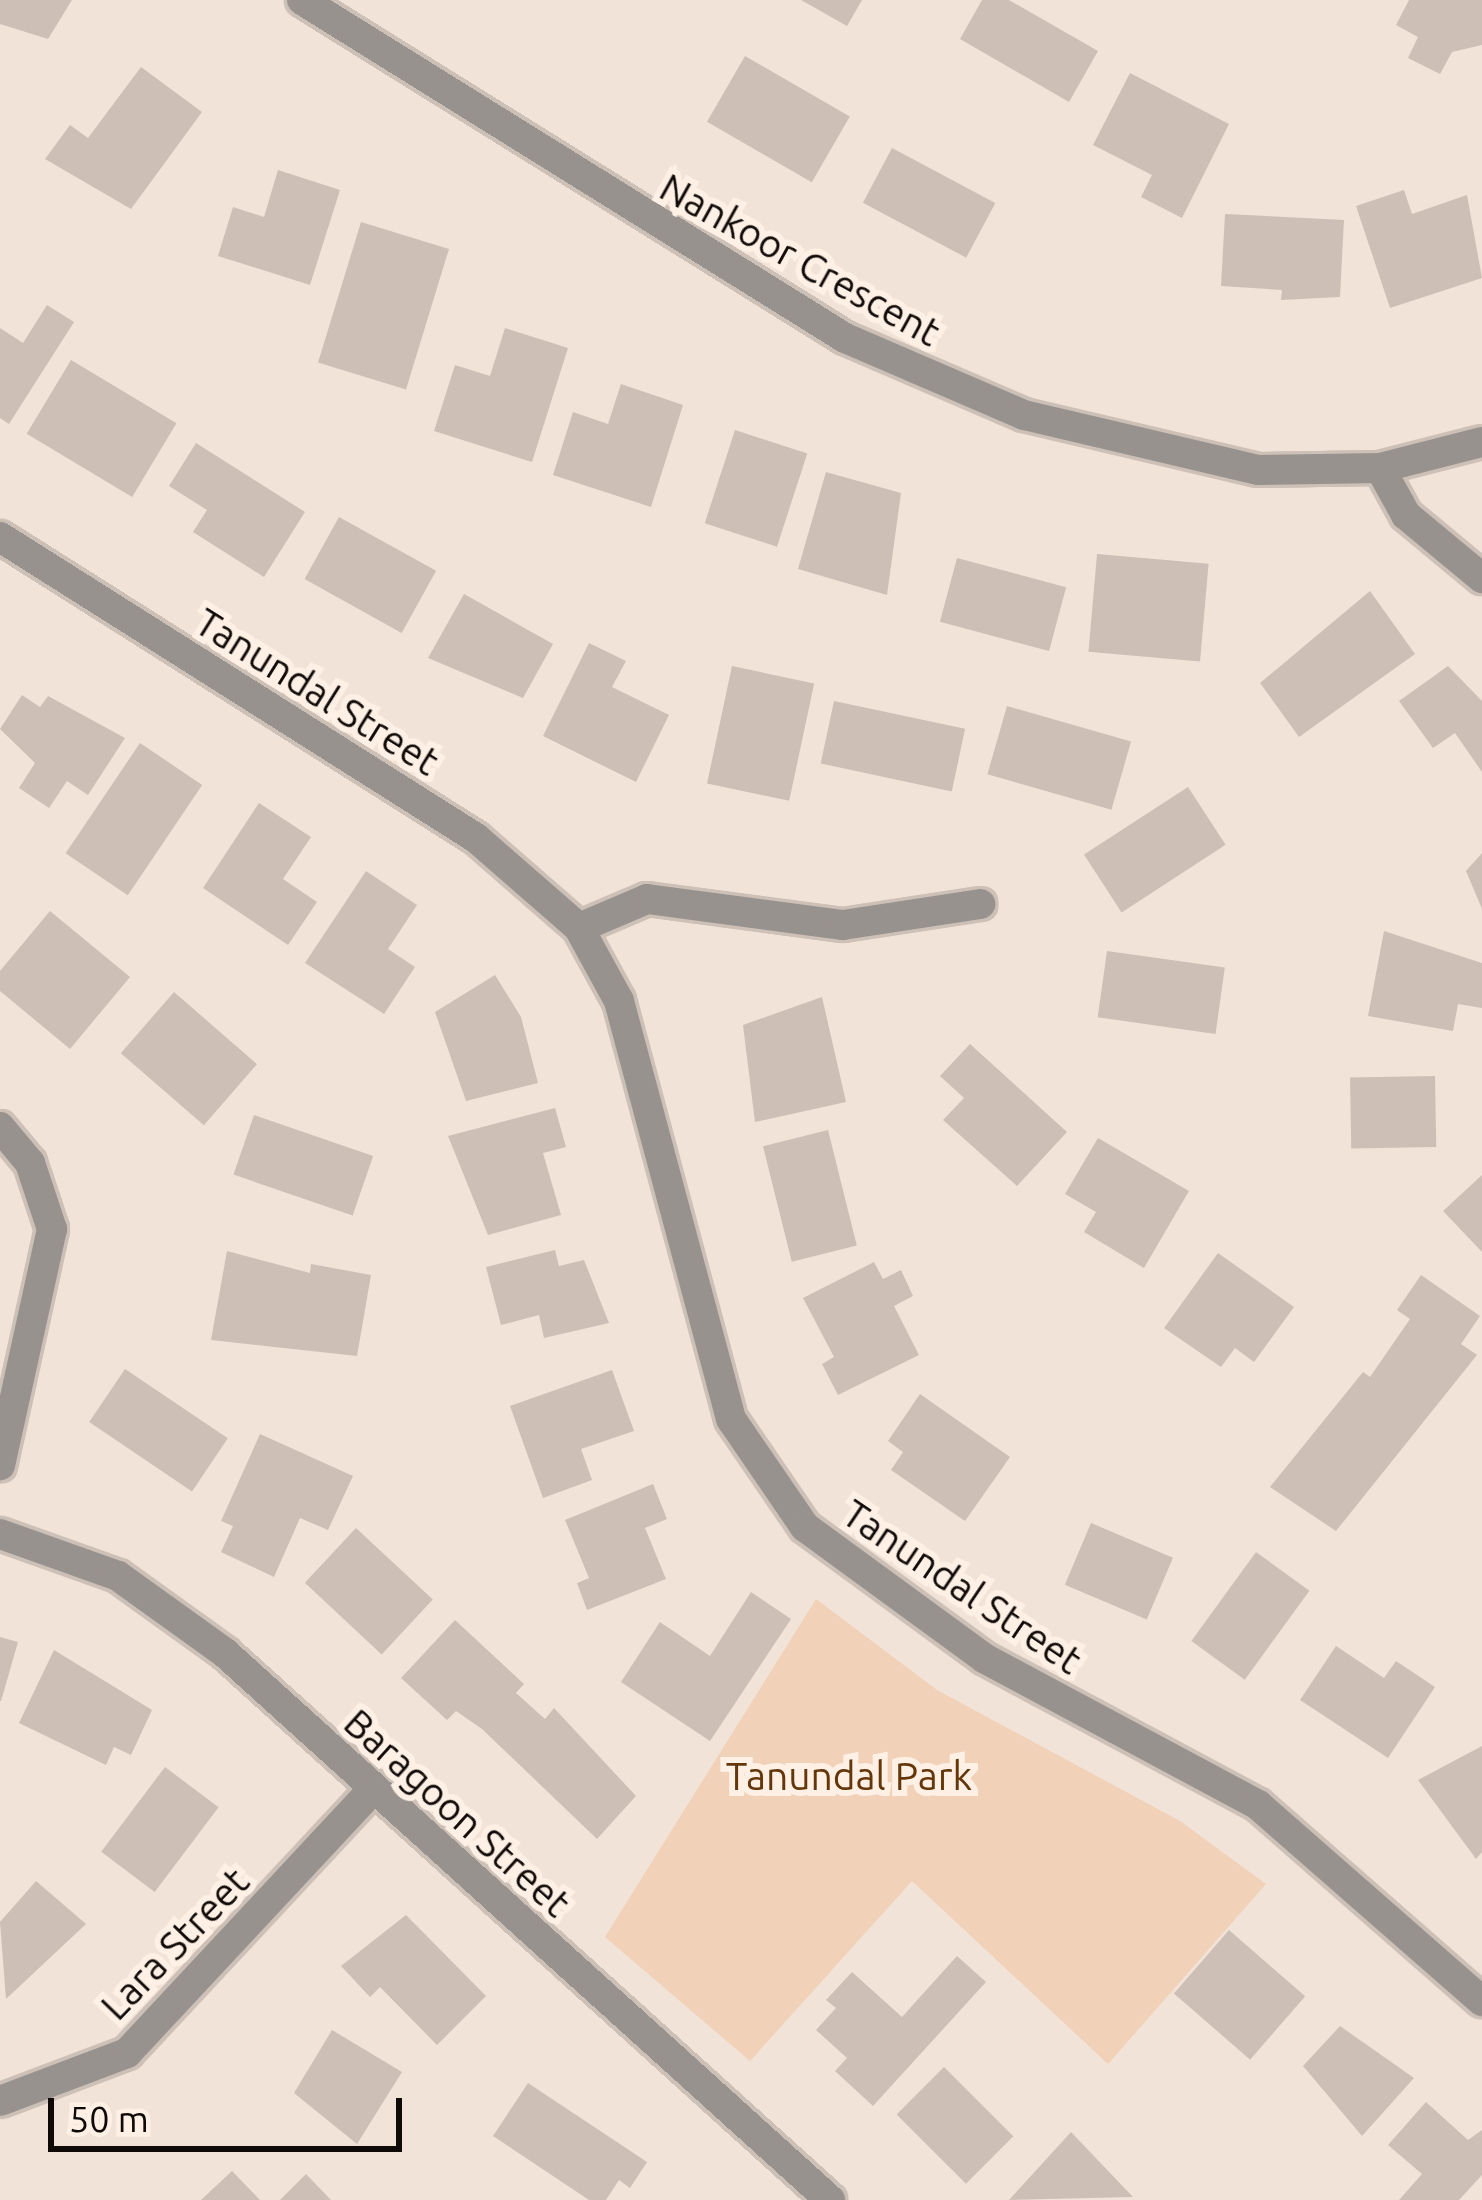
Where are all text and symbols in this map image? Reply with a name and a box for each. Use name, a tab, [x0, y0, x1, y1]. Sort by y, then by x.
street label: Nankoor Crescent	[652, 164, 948, 356]
street label: Tanundal Street	[187, 599, 447, 785]
street label: Tanundal Street	[834, 1490, 1090, 1684]
street label: Baragoon Street	[334, 1699, 580, 1927]
park label: Tanundal Park	[726, 1753, 972, 1799]
street label: Lara Street	[91, 1858, 259, 2030]
scale bar	[54, 2074, 408, 2148]
text: 50 m	[69, 2098, 149, 2139]

